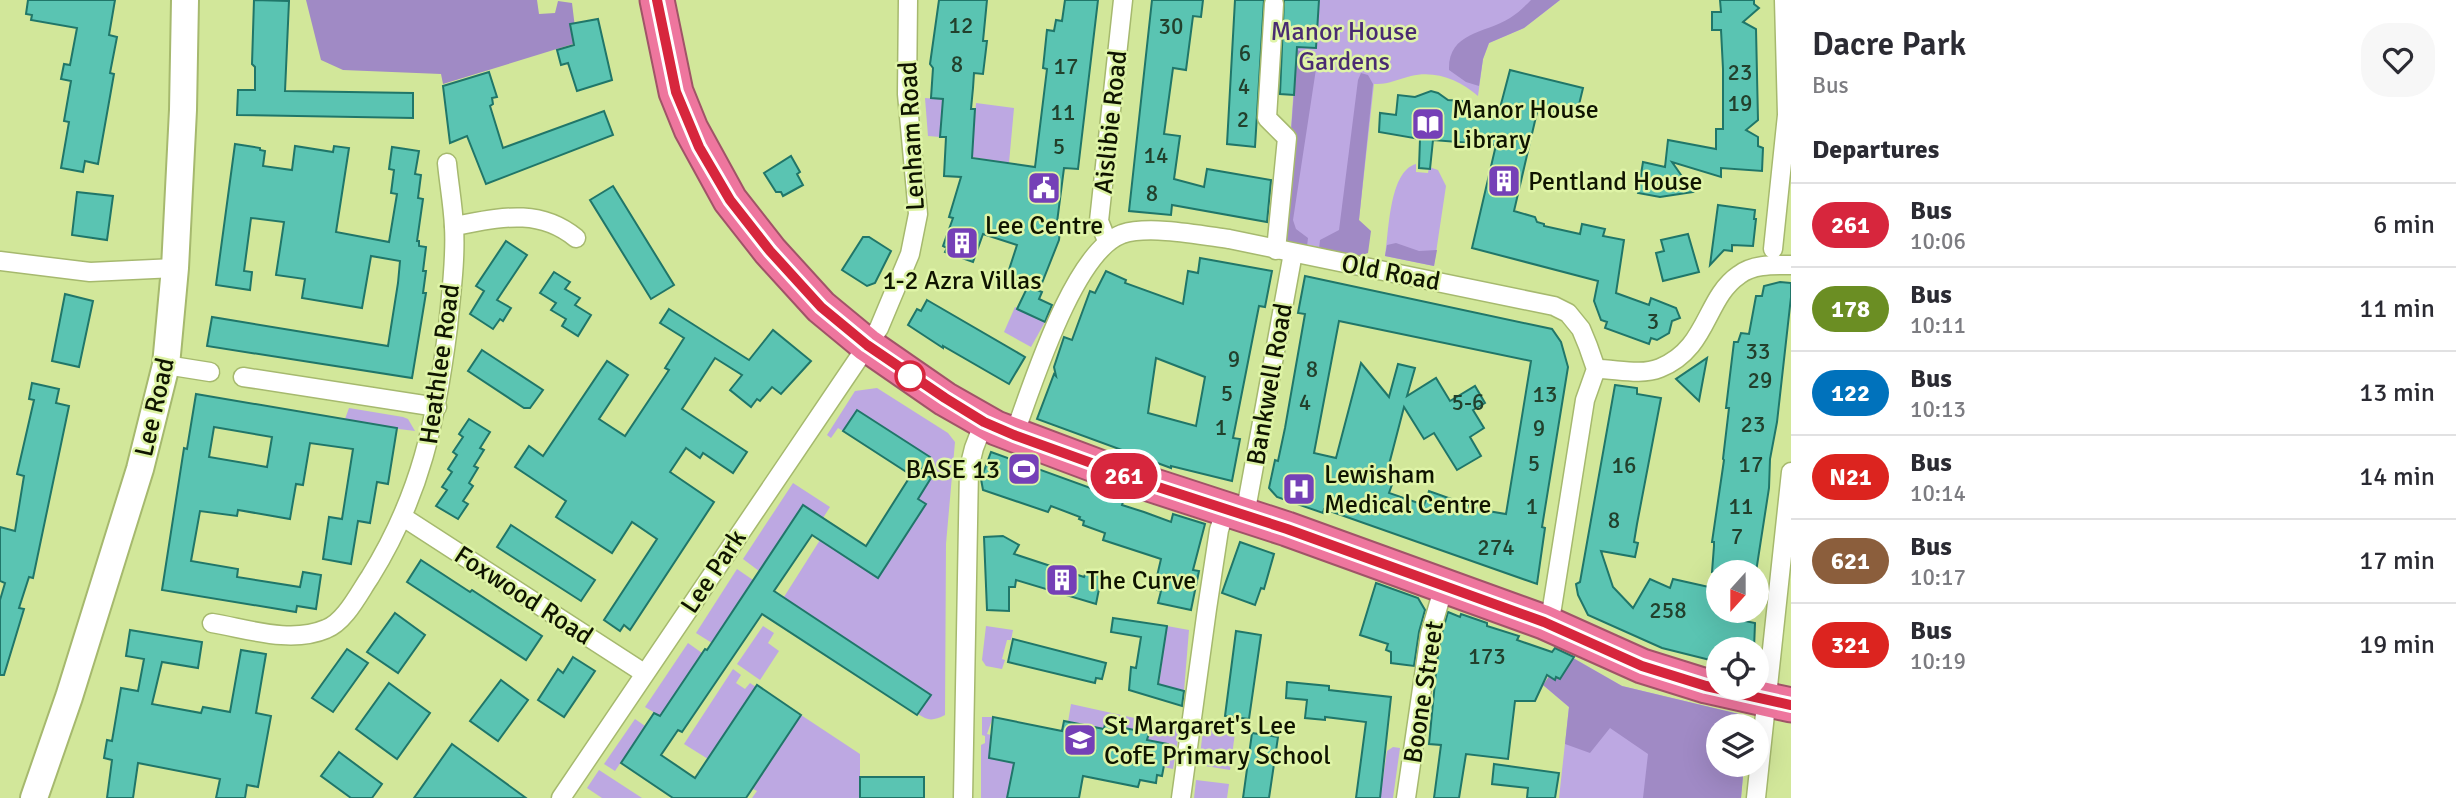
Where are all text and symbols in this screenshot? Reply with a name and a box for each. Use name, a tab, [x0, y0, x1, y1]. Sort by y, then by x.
house number: 12	[949, 11, 973, 40]
house number: 30	[1159, 12, 1183, 41]
park label: Manor House Gardens	[1271, 16, 1417, 78]
button: heart	[2361, 23, 2435, 97]
text: Dacre Park	[1812, 24, 1966, 65]
house number: 6	[1239, 39, 1251, 68]
street label: Aislibie Road	[1088, 49, 1134, 195]
house number: 8	[951, 50, 963, 79]
house number: 17	[1054, 52, 1078, 81]
house number: 23	[1728, 58, 1752, 87]
street label: Lenham Road	[892, 60, 932, 211]
text: Bus	[1812, 71, 1849, 100]
house number: 4	[1238, 72, 1250, 101]
house number: 19	[1728, 89, 1752, 118]
place label: Manor House Library	[1452, 94, 1599, 156]
house number: 11	[1051, 98, 1075, 127]
house number: 2	[1237, 105, 1249, 134]
library icon: Manor House Library	[1409, 105, 1447, 143]
house number: 5	[1053, 132, 1065, 161]
text: Departures	[1812, 134, 1939, 166]
house number: 14	[1144, 141, 1168, 170]
building icon: Pentland House	[1485, 162, 1523, 200]
place label: Pentland House	[1528, 166, 1703, 198]
public building icon: Lee Centre	[1025, 169, 1063, 207]
house number: 8	[1146, 179, 1158, 208]
text: Bus	[1910, 195, 1952, 227]
text: 6 min	[2373, 209, 2435, 241]
place label: Lee Centre	[985, 210, 1103, 242]
text: 261	[1831, 210, 1870, 240]
building icon: 1-2 Azra Villas	[943, 224, 981, 262]
text: 10:06	[1910, 227, 1966, 256]
street label: Old Road	[1339, 248, 1443, 298]
place label: 1-2 Azra Villas	[882, 265, 1042, 297]
text: Bus	[1910, 279, 1952, 311]
street label: Heathlee Road	[413, 282, 467, 446]
text: 11 min	[2359, 293, 2435, 325]
text: 178	[1831, 294, 1870, 324]
street label: Bankwell Road	[1240, 301, 1300, 468]
house number: 3	[1647, 307, 1659, 336]
text: 10:11	[1910, 311, 1966, 340]
house number: 33	[1746, 337, 1770, 366]
house number: 9	[1228, 345, 1240, 374]
street label: Lee Road	[128, 355, 182, 460]
house number: 8	[1306, 355, 1318, 384]
unlabelled marker	[895, 361, 925, 391]
text: Bus	[1910, 363, 1952, 395]
house number: 29	[1748, 366, 1772, 395]
text: 13 min	[2359, 377, 2435, 409]
text: 122	[1831, 378, 1870, 408]
house number: 5	[1221, 379, 1233, 408]
house number: 13	[1533, 380, 1557, 409]
house number: 4	[1299, 388, 1311, 417]
house number: 5-6	[1452, 388, 1484, 417]
text: 10:13	[1910, 395, 1966, 424]
house number: 23	[1741, 410, 1765, 439]
house number: 1	[1215, 413, 1227, 442]
house number: 9	[1533, 414, 1545, 443]
text: Bus	[1910, 447, 1952, 479]
house number: 5	[1528, 449, 1540, 478]
sports icon: BASE 13	[1005, 450, 1043, 488]
house number: 17	[1739, 450, 1763, 479]
house number: 16	[1612, 451, 1636, 480]
line badge: 261	[1084, 453, 1164, 499]
place label: BASE 13	[905, 454, 1000, 486]
place label: Lewisham Medical Centre	[1324, 459, 1491, 521]
text: 261	[1105, 461, 1143, 491]
text: 14 min	[2359, 461, 2435, 493]
text: N21	[1829, 462, 1872, 492]
hospital icon: Lewisham Medical Centre	[1280, 470, 1318, 508]
text: 10:14	[1910, 479, 1966, 508]
house number: 1	[1526, 492, 1538, 521]
house number: 11	[1729, 492, 1753, 521]
house number: 8	[1608, 506, 1620, 535]
house number: 7	[1731, 522, 1743, 551]
street label: Lee Park	[674, 523, 754, 620]
text: Bus	[1910, 531, 1952, 563]
house number: 274	[1477, 533, 1515, 562]
street label: Foxwood Road	[448, 539, 599, 652]
text: 17 min	[2359, 545, 2435, 577]
text: 621	[1831, 546, 1870, 576]
north arrow	[1706, 560, 1769, 623]
map controls	[1706, 560, 1769, 777]
building icon: The Curve	[1043, 561, 1081, 599]
text: 10:17	[1910, 563, 1966, 592]
place label: The Curve	[1086, 565, 1196, 597]
house number: 258	[1649, 596, 1687, 625]
text: Bus	[1910, 615, 1952, 647]
street label: Boone Street	[1397, 619, 1451, 765]
text: 19 min	[2359, 629, 2435, 661]
text: 321	[1831, 630, 1870, 660]
button: locate	[1706, 637, 1769, 700]
house number: 173	[1468, 642, 1506, 671]
text: 10:19	[1910, 647, 1966, 676]
place label: St Margaret's Lee CofE Primary School	[1104, 710, 1331, 772]
button: layers	[1706, 714, 1769, 777]
school or university icon: St Margaret's Lee CofE Primary School	[1061, 721, 1099, 759]

